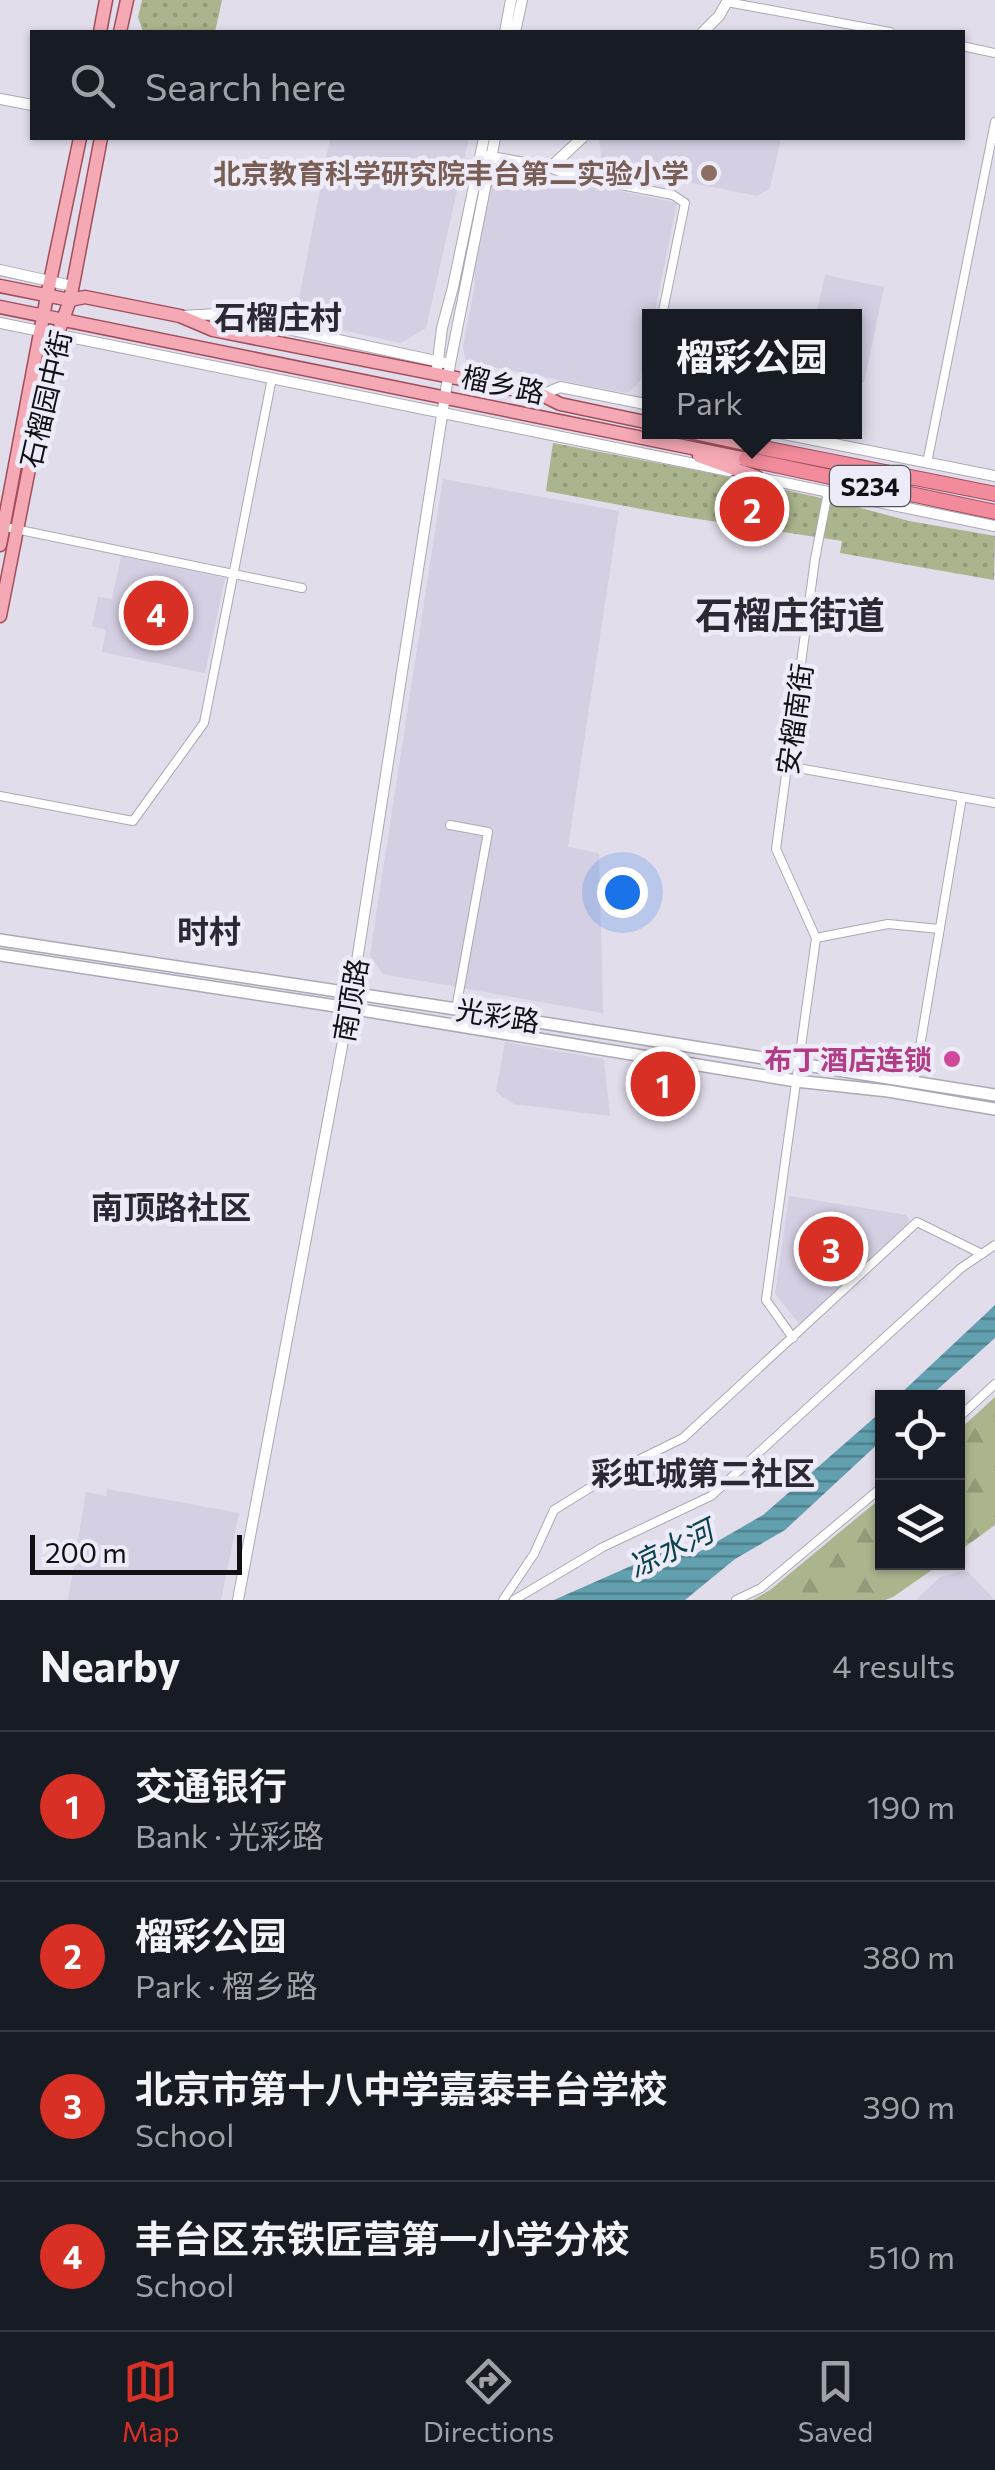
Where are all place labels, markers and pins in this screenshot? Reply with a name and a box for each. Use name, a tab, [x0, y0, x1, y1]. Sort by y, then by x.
place label: 北京教育科学研究院丰台第二实验小学	[213, 156, 689, 190]
marker: 北京教育科学研究院丰台第二实验小学	[698, 162, 720, 184]
pin: 2	[720, 472, 784, 546]
pin: 4	[124, 576, 188, 650]
place label: 布丁酒店连锁	[764, 1042, 932, 1076]
pin: 1	[630, 1046, 696, 1122]
marker: 布丁酒店连锁	[941, 1048, 963, 1070]
pin: 3	[798, 1212, 864, 1286]

